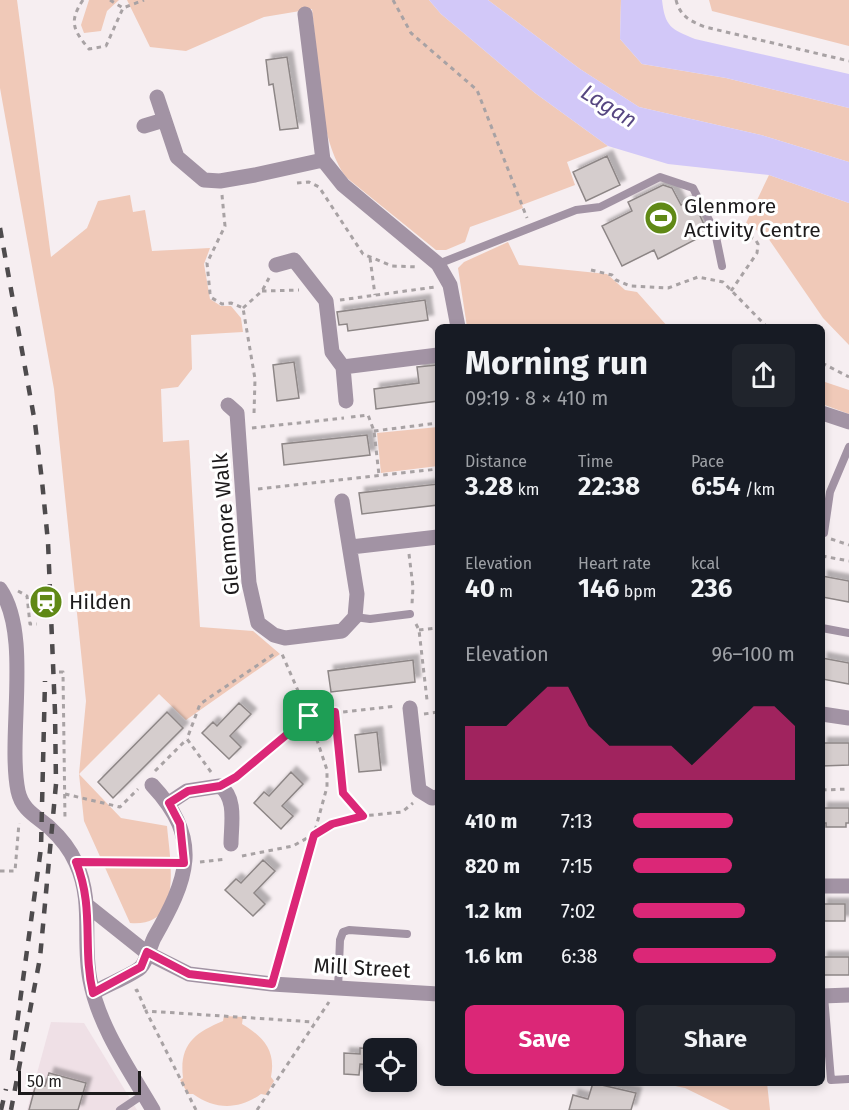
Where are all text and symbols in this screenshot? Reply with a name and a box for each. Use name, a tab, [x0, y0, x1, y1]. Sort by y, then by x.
water label: Lagan	[576, 78, 642, 134]
place label: Glenmore Activity Centre	[684, 193, 821, 243]
sports icon: Glenmore Activity Centre	[643, 200, 679, 236]
text: Morning run	[465, 343, 648, 383]
button: share	[732, 344, 795, 407]
text: 09:19 · 8 × 410 m	[465, 386, 608, 410]
street label: Glenmore Walk	[207, 452, 245, 596]
text: Distance	[465, 452, 527, 471]
text: Time	[578, 452, 613, 471]
text: Pace	[691, 452, 724, 471]
text: 3.28	[465, 471, 513, 502]
text: 22:38	[578, 471, 640, 502]
text: 6:54	[691, 471, 741, 502]
text: km	[513, 480, 539, 499]
text: /km	[741, 480, 775, 499]
text: Elevation	[465, 554, 532, 573]
text: Heart rate	[578, 554, 651, 573]
text: kcal	[691, 554, 720, 573]
text: 40	[465, 573, 495, 604]
text: 146	[578, 573, 619, 604]
text: 236	[691, 573, 733, 604]
text: m	[495, 582, 513, 601]
text: bpm	[619, 582, 656, 601]
station icon: Hilden	[28, 584, 64, 620]
place label: Hilden	[69, 589, 132, 615]
text: Elevation	[465, 642, 549, 666]
text: 96–100 m	[711, 642, 795, 666]
pin	[283, 690, 334, 741]
icon: arrive	[292, 699, 325, 732]
text: 410 m	[465, 809, 517, 833]
text: 7:13	[561, 809, 593, 833]
text: 820 m	[465, 854, 520, 878]
text: 7:15	[561, 854, 593, 878]
text: 1.2 km	[465, 899, 522, 923]
text: 7:02	[561, 899, 596, 923]
text: 1.6 km	[465, 944, 523, 968]
text: 6:38	[561, 944, 598, 968]
street label: Mill Street	[313, 952, 412, 984]
button: Save	[465, 1005, 624, 1074]
button: Share	[636, 1005, 795, 1074]
map controls	[363, 1038, 417, 1092]
button: locate	[363, 1038, 417, 1092]
scale bar	[18, 1068, 141, 1096]
text: 50 m	[27, 1072, 62, 1091]

